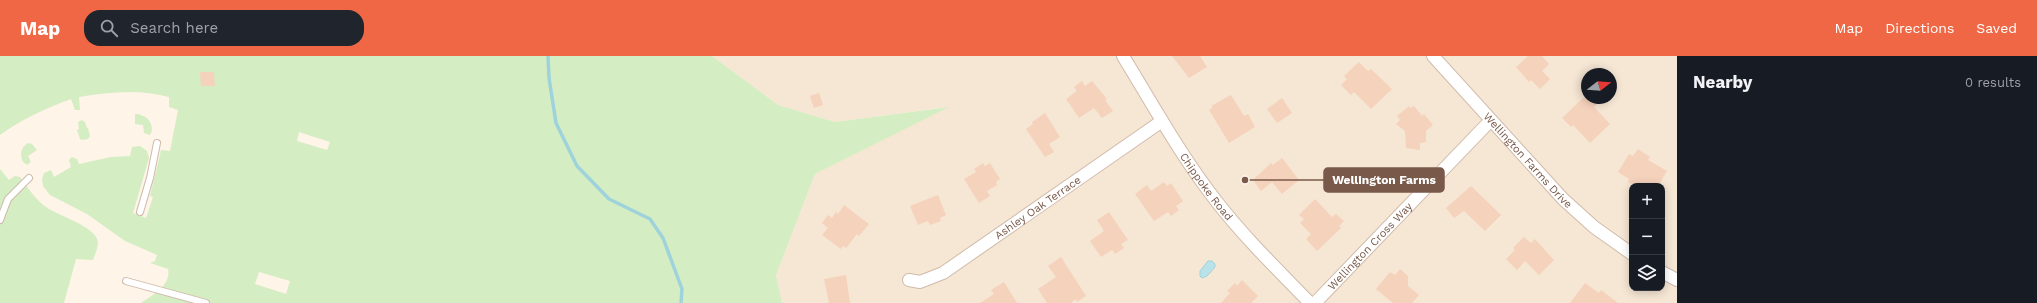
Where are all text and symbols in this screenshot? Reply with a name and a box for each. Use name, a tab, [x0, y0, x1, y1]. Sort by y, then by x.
search box	[84, 10, 364, 46]
text: Map	[20, 17, 60, 40]
icon: search	[98, 17, 120, 39]
text: Search here	[130, 19, 218, 37]
text: Map	[1835, 20, 1863, 36]
text: Directions	[1885, 20, 1954, 36]
text: Saved	[1976, 20, 2017, 36]
north arrow	[1581, 68, 1617, 104]
text: Nearby	[1693, 72, 1752, 92]
text: 0 results	[1965, 75, 2021, 90]
street label: Wellington Farms Drive	[1481, 110, 1575, 211]
street label: Chippoke Road	[1177, 150, 1235, 223]
callout: Wellington Farms	[1324, 168, 1444, 192]
street label: Ashley Oak Terrace	[992, 173, 1083, 242]
text: Wellington Farms	[1332, 173, 1436, 187]
map controls	[1629, 183, 1665, 291]
button: +	[1629, 183, 1665, 219]
street label: Wellington Cross Way	[1325, 200, 1415, 293]
button: −	[1629, 219, 1665, 255]
button: layers	[1629, 255, 1665, 291]

